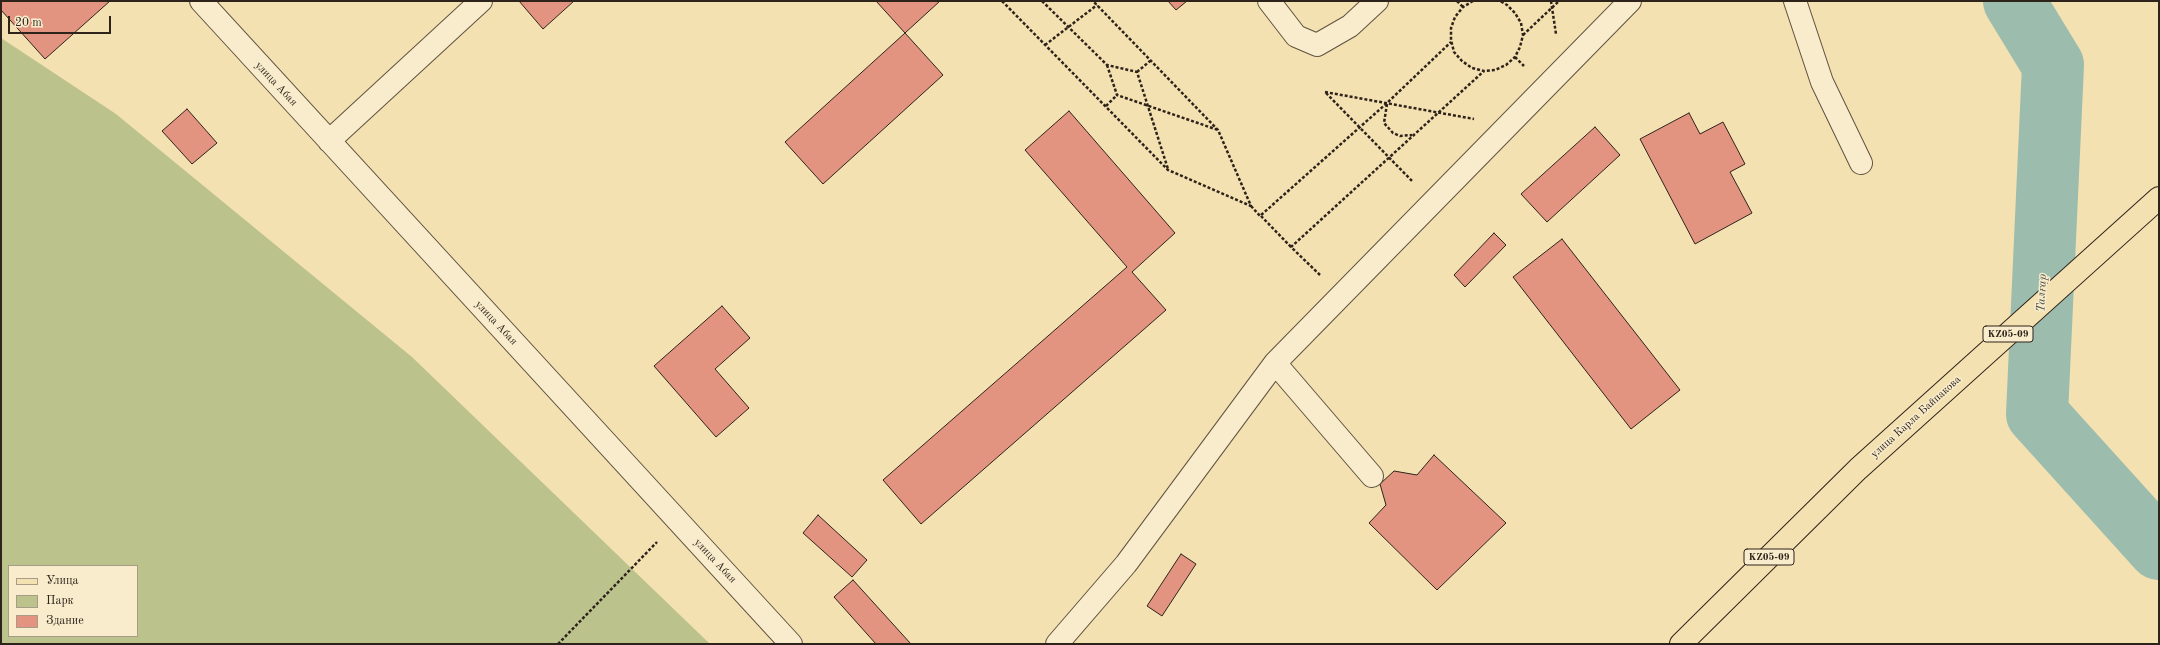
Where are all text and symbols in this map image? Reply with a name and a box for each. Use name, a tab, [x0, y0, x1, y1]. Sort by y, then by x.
scale bar	[10, 8, 113, 34]
text: 20 m	[15, 17, 42, 29]
street label: улица Абая	[252, 59, 300, 109]
water label: Талғар	[2034, 274, 2050, 312]
street label: улица Абая	[472, 298, 520, 348]
road number: KZ05-09	[1983, 326, 2033, 342]
street label: улица Карла Байпакова	[1868, 373, 1964, 461]
street label: улица Абая	[691, 536, 739, 586]
road number: KZ05-09	[1744, 549, 1794, 565]
legend	[8, 565, 138, 637]
text: Улица	[46, 575, 79, 587]
text: Парк	[46, 595, 74, 607]
text: Здание	[46, 615, 84, 627]

